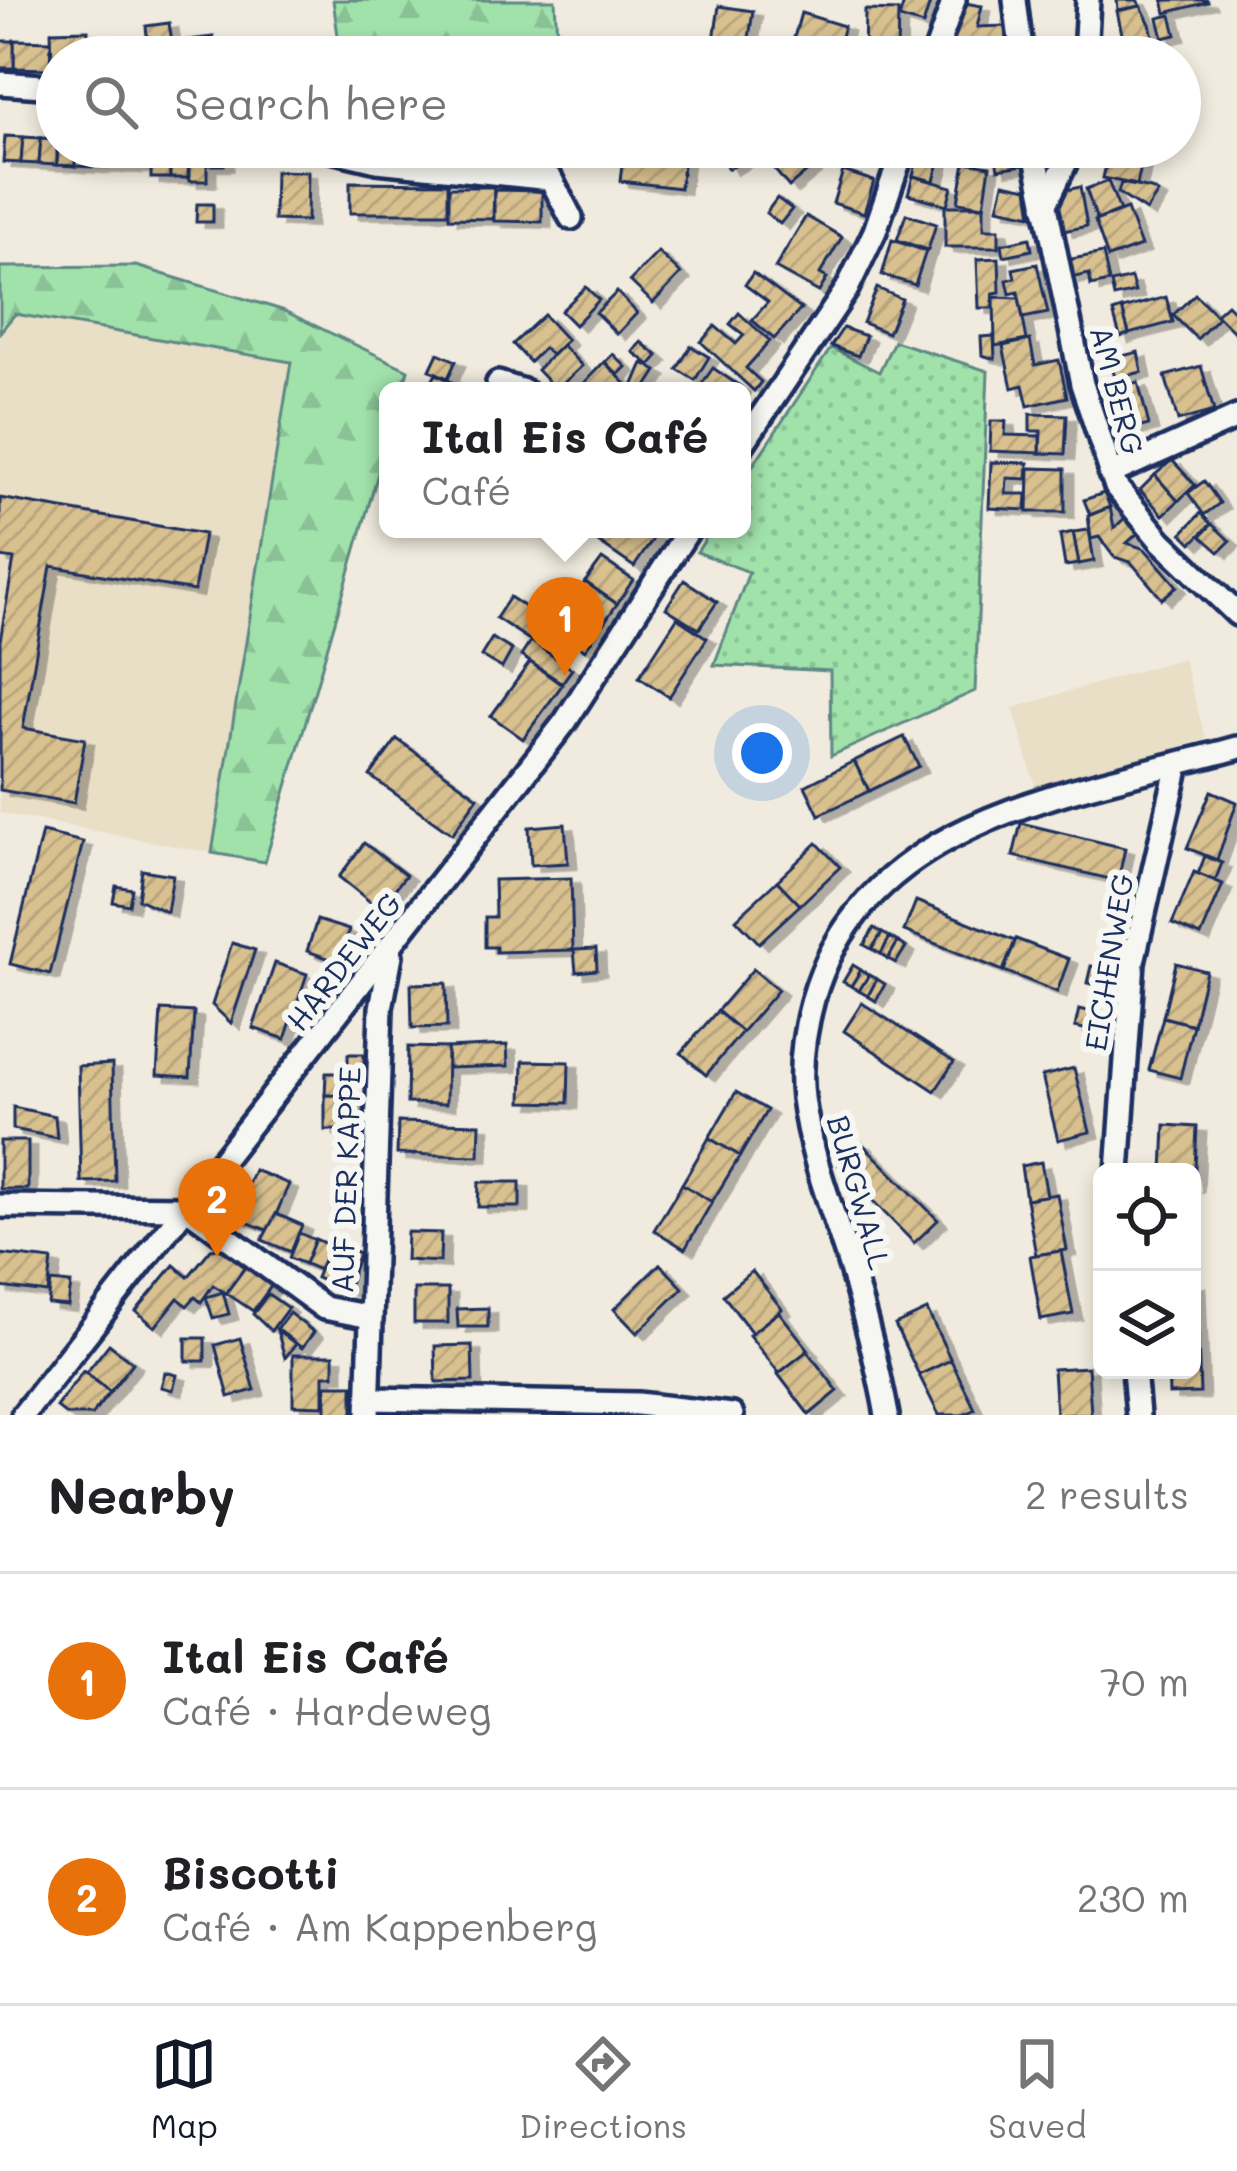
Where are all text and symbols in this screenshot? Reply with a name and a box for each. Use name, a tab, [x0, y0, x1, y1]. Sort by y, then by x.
search box	[36, 36, 1201, 168]
icon: search	[78, 69, 144, 135]
text: Search here	[174, 73, 448, 131]
street label: AM BERG	[1082, 321, 1154, 459]
popup	[379, 382, 751, 538]
text: Ital Eis Café	[421, 406, 709, 464]
text: Café	[421, 464, 511, 515]
pin: 1	[526, 577, 604, 676]
your location	[732, 723, 792, 783]
street label: EICHENWEG	[1074, 871, 1142, 1053]
street label: HARDEWEG	[276, 884, 410, 1038]
street label: AUF DER KAPPE	[321, 1066, 369, 1294]
street label: BURGWALL	[819, 1110, 901, 1274]
pin: 2	[178, 1158, 256, 1257]
map controls	[1093, 1163, 1201, 1379]
button: locate	[1093, 1163, 1201, 1271]
button: layers	[1093, 1271, 1201, 1379]
text: Nearby	[48, 1460, 235, 1527]
text: 2 results	[1025, 1468, 1189, 1519]
text: Ital Eis Café	[162, 1626, 449, 1684]
text: 1	[78, 1655, 96, 1706]
text: 70 m	[1100, 1655, 1189, 1706]
text: Café · Hardeweg	[162, 1684, 491, 1735]
text: Biscotti	[162, 1842, 340, 1900]
text: 2	[76, 1871, 98, 1922]
text: 230 m	[1077, 1871, 1189, 1922]
text: Café · Am Kappenberg	[162, 1900, 597, 1951]
tab: Map	[151, 2031, 218, 2146]
tab: Directions	[519, 2031, 687, 2146]
tab: Saved	[988, 2031, 1086, 2146]

